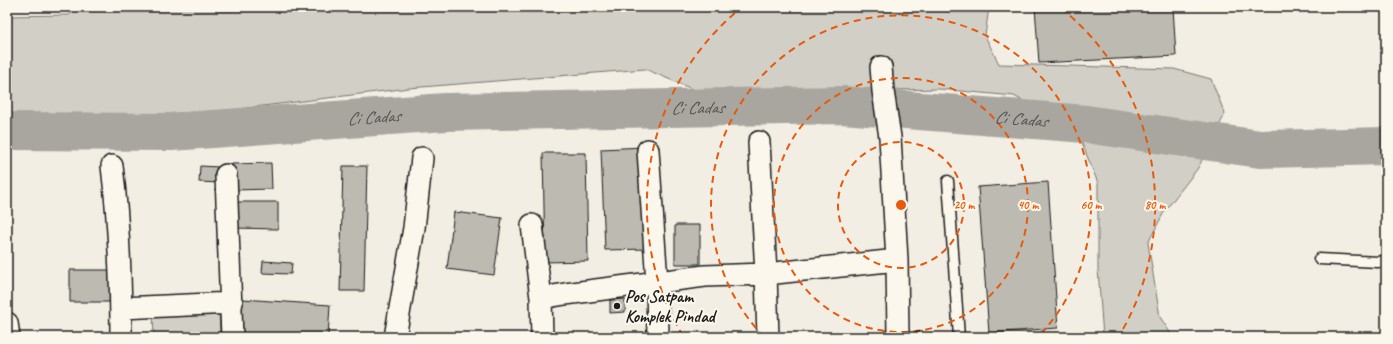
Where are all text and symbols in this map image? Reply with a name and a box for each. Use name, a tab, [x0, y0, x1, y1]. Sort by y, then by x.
water label: Ci Cadas	[671, 96, 727, 119]
water label: Ci Cadas	[346, 104, 403, 130]
water label: Ci Cadas	[994, 106, 1051, 132]
text: 20 m	[954, 197, 975, 213]
text: 40 m	[1018, 197, 1039, 213]
text: 60 m	[1081, 197, 1103, 213]
text: 80 m	[1145, 197, 1166, 213]
centre of rings	[894, 198, 908, 212]
place label: Pos Satpam Komplek Pindad	[625, 286, 718, 327]
marker: Pos Satpam Komplek Pindad	[612, 301, 622, 311]

